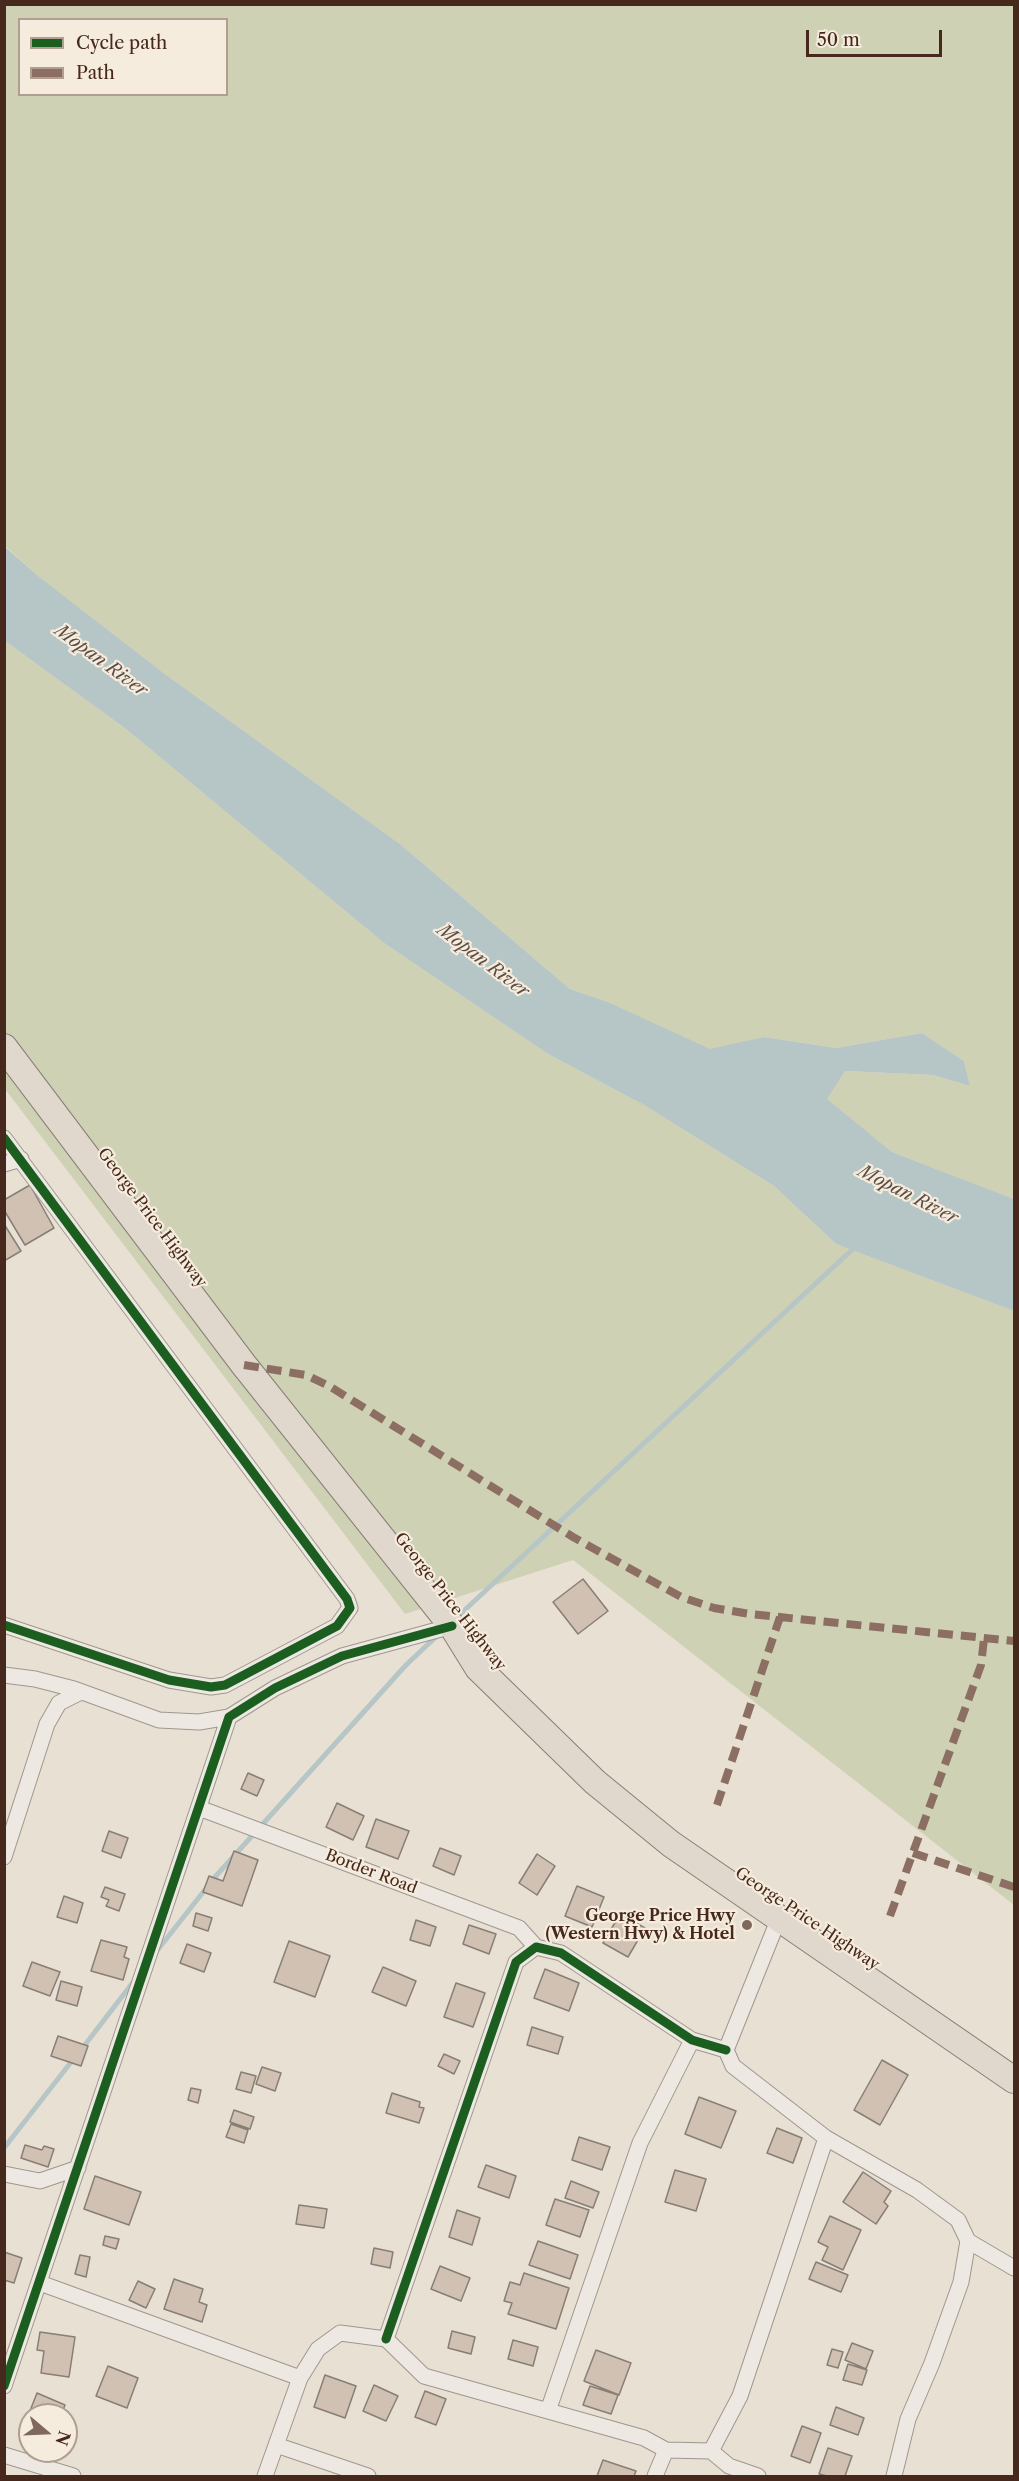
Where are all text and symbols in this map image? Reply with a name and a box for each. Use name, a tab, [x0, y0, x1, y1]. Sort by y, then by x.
legend	[18, 18, 228, 96]
scale bar	[809, 18, 946, 56]
text: 50 m	[817, 29, 860, 51]
text: Cycle path	[76, 32, 167, 54]
text: Path	[76, 62, 115, 84]
water label: Mopan River	[50, 620, 152, 702]
water label: Mopan River	[433, 920, 533, 1002]
street label: George Price Highway	[93, 1144, 211, 1292]
water label: Mopan River	[854, 1161, 962, 1229]
street label: George Price Highway	[390, 1529, 510, 1675]
street label: Border Road	[322, 1846, 420, 1898]
street label: George Price Highway	[731, 1863, 883, 1975]
place label: George Price Hwy (Western Hwy) & Hotel	[545, 1906, 735, 1944]
marker: George Price Hwy (Western Hwy) & Hotel	[740, 1918, 754, 1932]
north arrow	[18, 2403, 78, 2463]
text: N	[51, 2428, 75, 2448]

